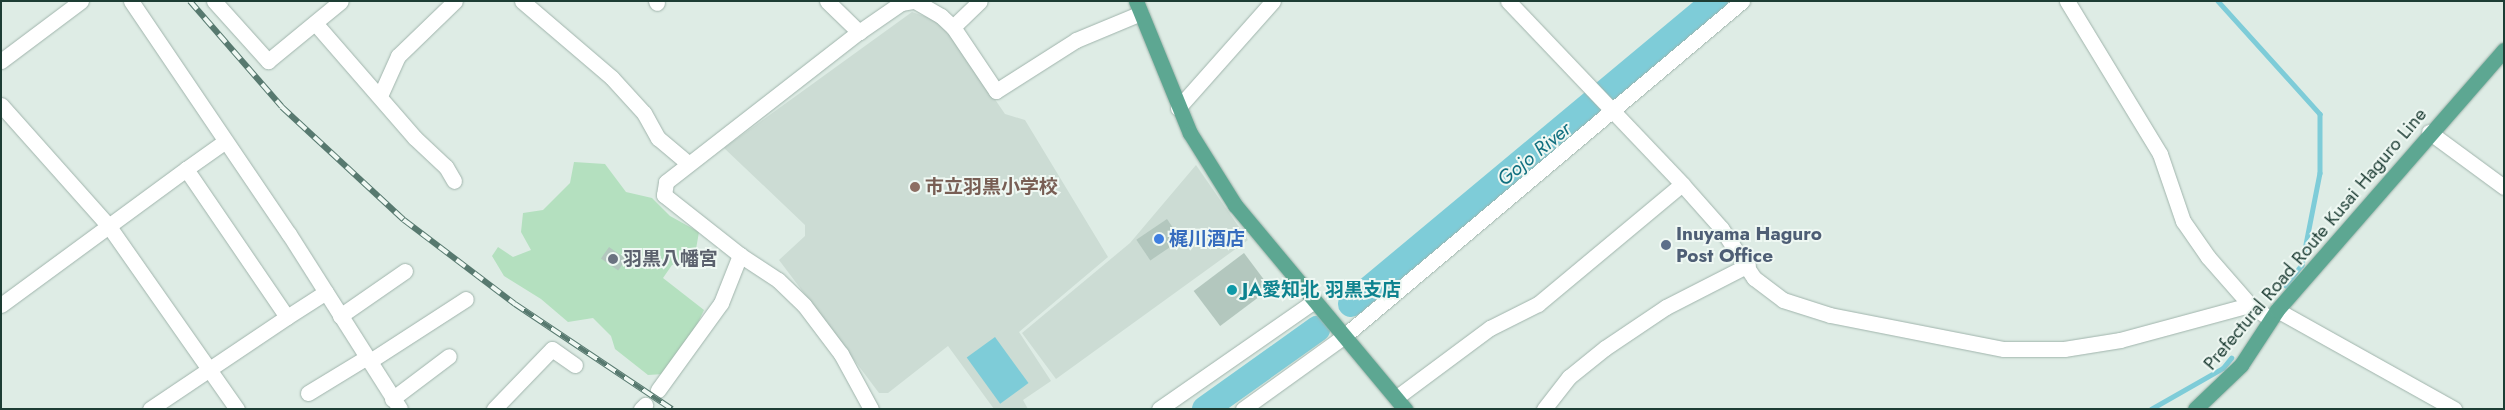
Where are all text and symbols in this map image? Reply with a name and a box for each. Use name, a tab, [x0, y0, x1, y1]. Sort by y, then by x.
street label: Prefectural Road Route Kusai Haguro Line	[2199, 103, 2431, 375]
water label: Gojo River	[1492, 117, 1576, 191]
place label: 市立羽黒小学校	[925, 176, 1058, 198]
marker: 市立羽黒小学校	[909, 181, 921, 193]
place label: Inuyama Haguro Post Office	[1676, 223, 1822, 267]
place label: 梶川酒店	[1169, 228, 1245, 250]
marker: 梶川酒店	[1153, 233, 1165, 245]
marker: Inuyama Haguro Post Office	[1660, 239, 1672, 251]
place label: 羽黒八幡宮	[623, 248, 718, 270]
marker: 羽黒八幡宮	[607, 253, 619, 265]
place label: JA愛知北 羽黒支店	[1242, 279, 1401, 301]
marker: JA愛知北 羽黒支店	[1226, 284, 1238, 296]

